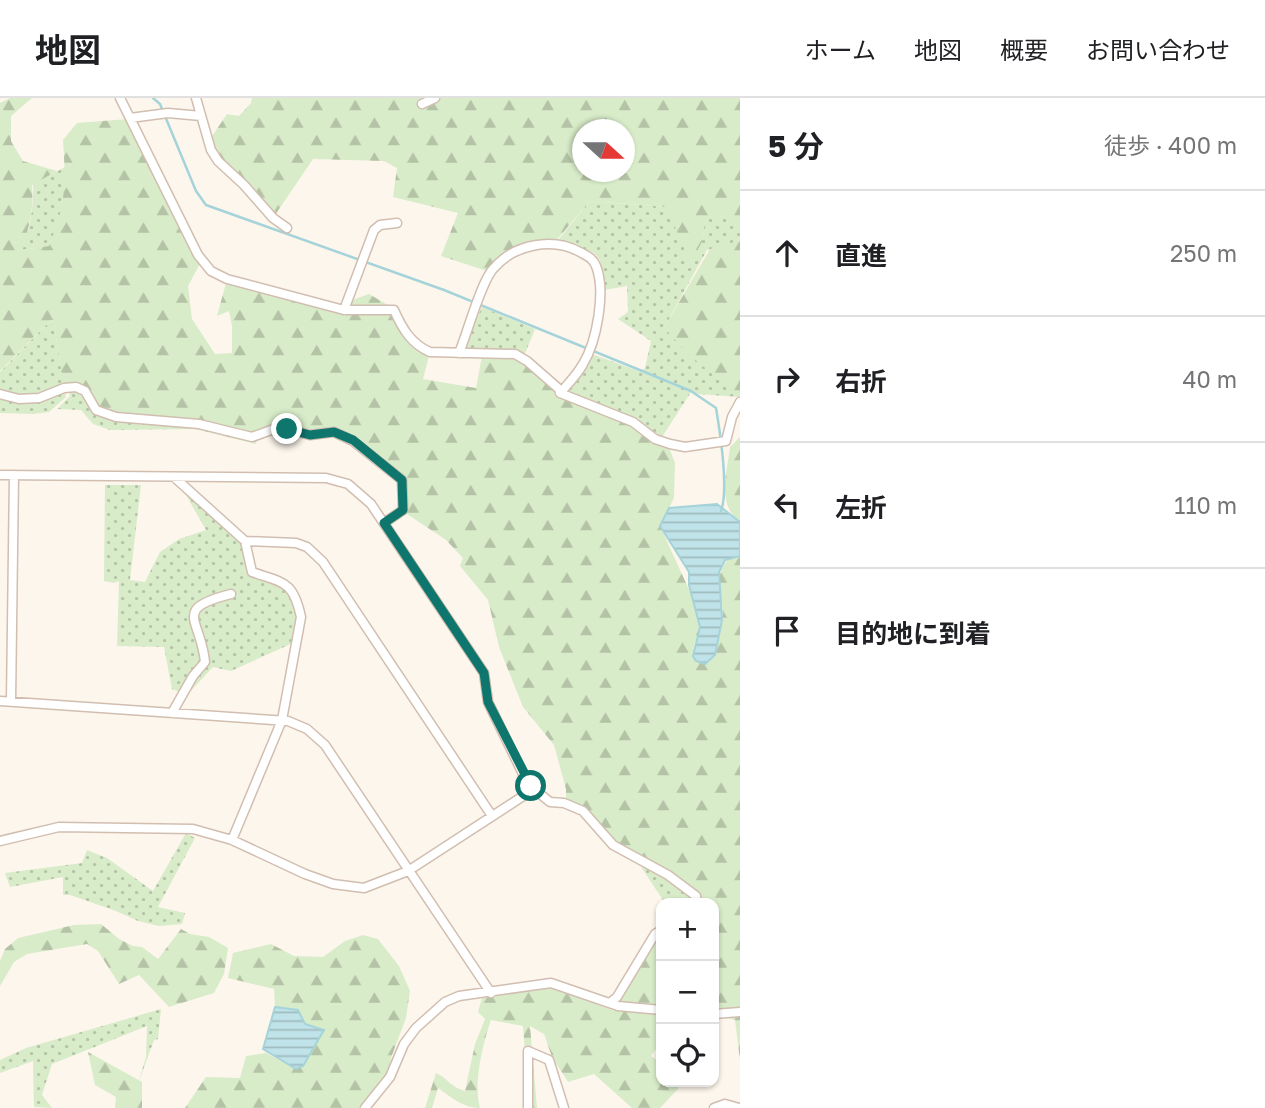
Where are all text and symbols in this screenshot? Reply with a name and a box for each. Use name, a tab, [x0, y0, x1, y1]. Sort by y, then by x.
text: 地図	[35, 30, 101, 69]
text: ホーム	[805, 35, 876, 64]
text: 地図	[914, 35, 962, 64]
text: 概要	[1000, 35, 1048, 64]
text: お問い合わせ	[1086, 35, 1230, 64]
north arrow	[572, 119, 635, 182]
text: 5 分	[768, 128, 824, 164]
text: 徒歩 · 400 m	[1104, 131, 1237, 159]
icon: ahead	[768, 234, 806, 272]
text: 250 m	[1170, 239, 1237, 267]
text: 直進	[835, 240, 887, 271]
icon: right	[768, 360, 806, 398]
text: 40 m	[1183, 365, 1237, 393]
text: 右折	[835, 366, 887, 397]
route end	[271, 413, 302, 444]
icon: left	[768, 486, 806, 524]
text: 110 m	[1174, 491, 1237, 519]
text: 左折	[835, 492, 887, 523]
icon: arrive	[768, 612, 806, 650]
text: 目的地に到着	[835, 618, 991, 649]
route start	[515, 770, 546, 801]
map controls	[656, 898, 719, 1087]
button: +	[656, 898, 719, 961]
button: −	[656, 961, 719, 1024]
button: locate	[656, 1024, 719, 1087]

